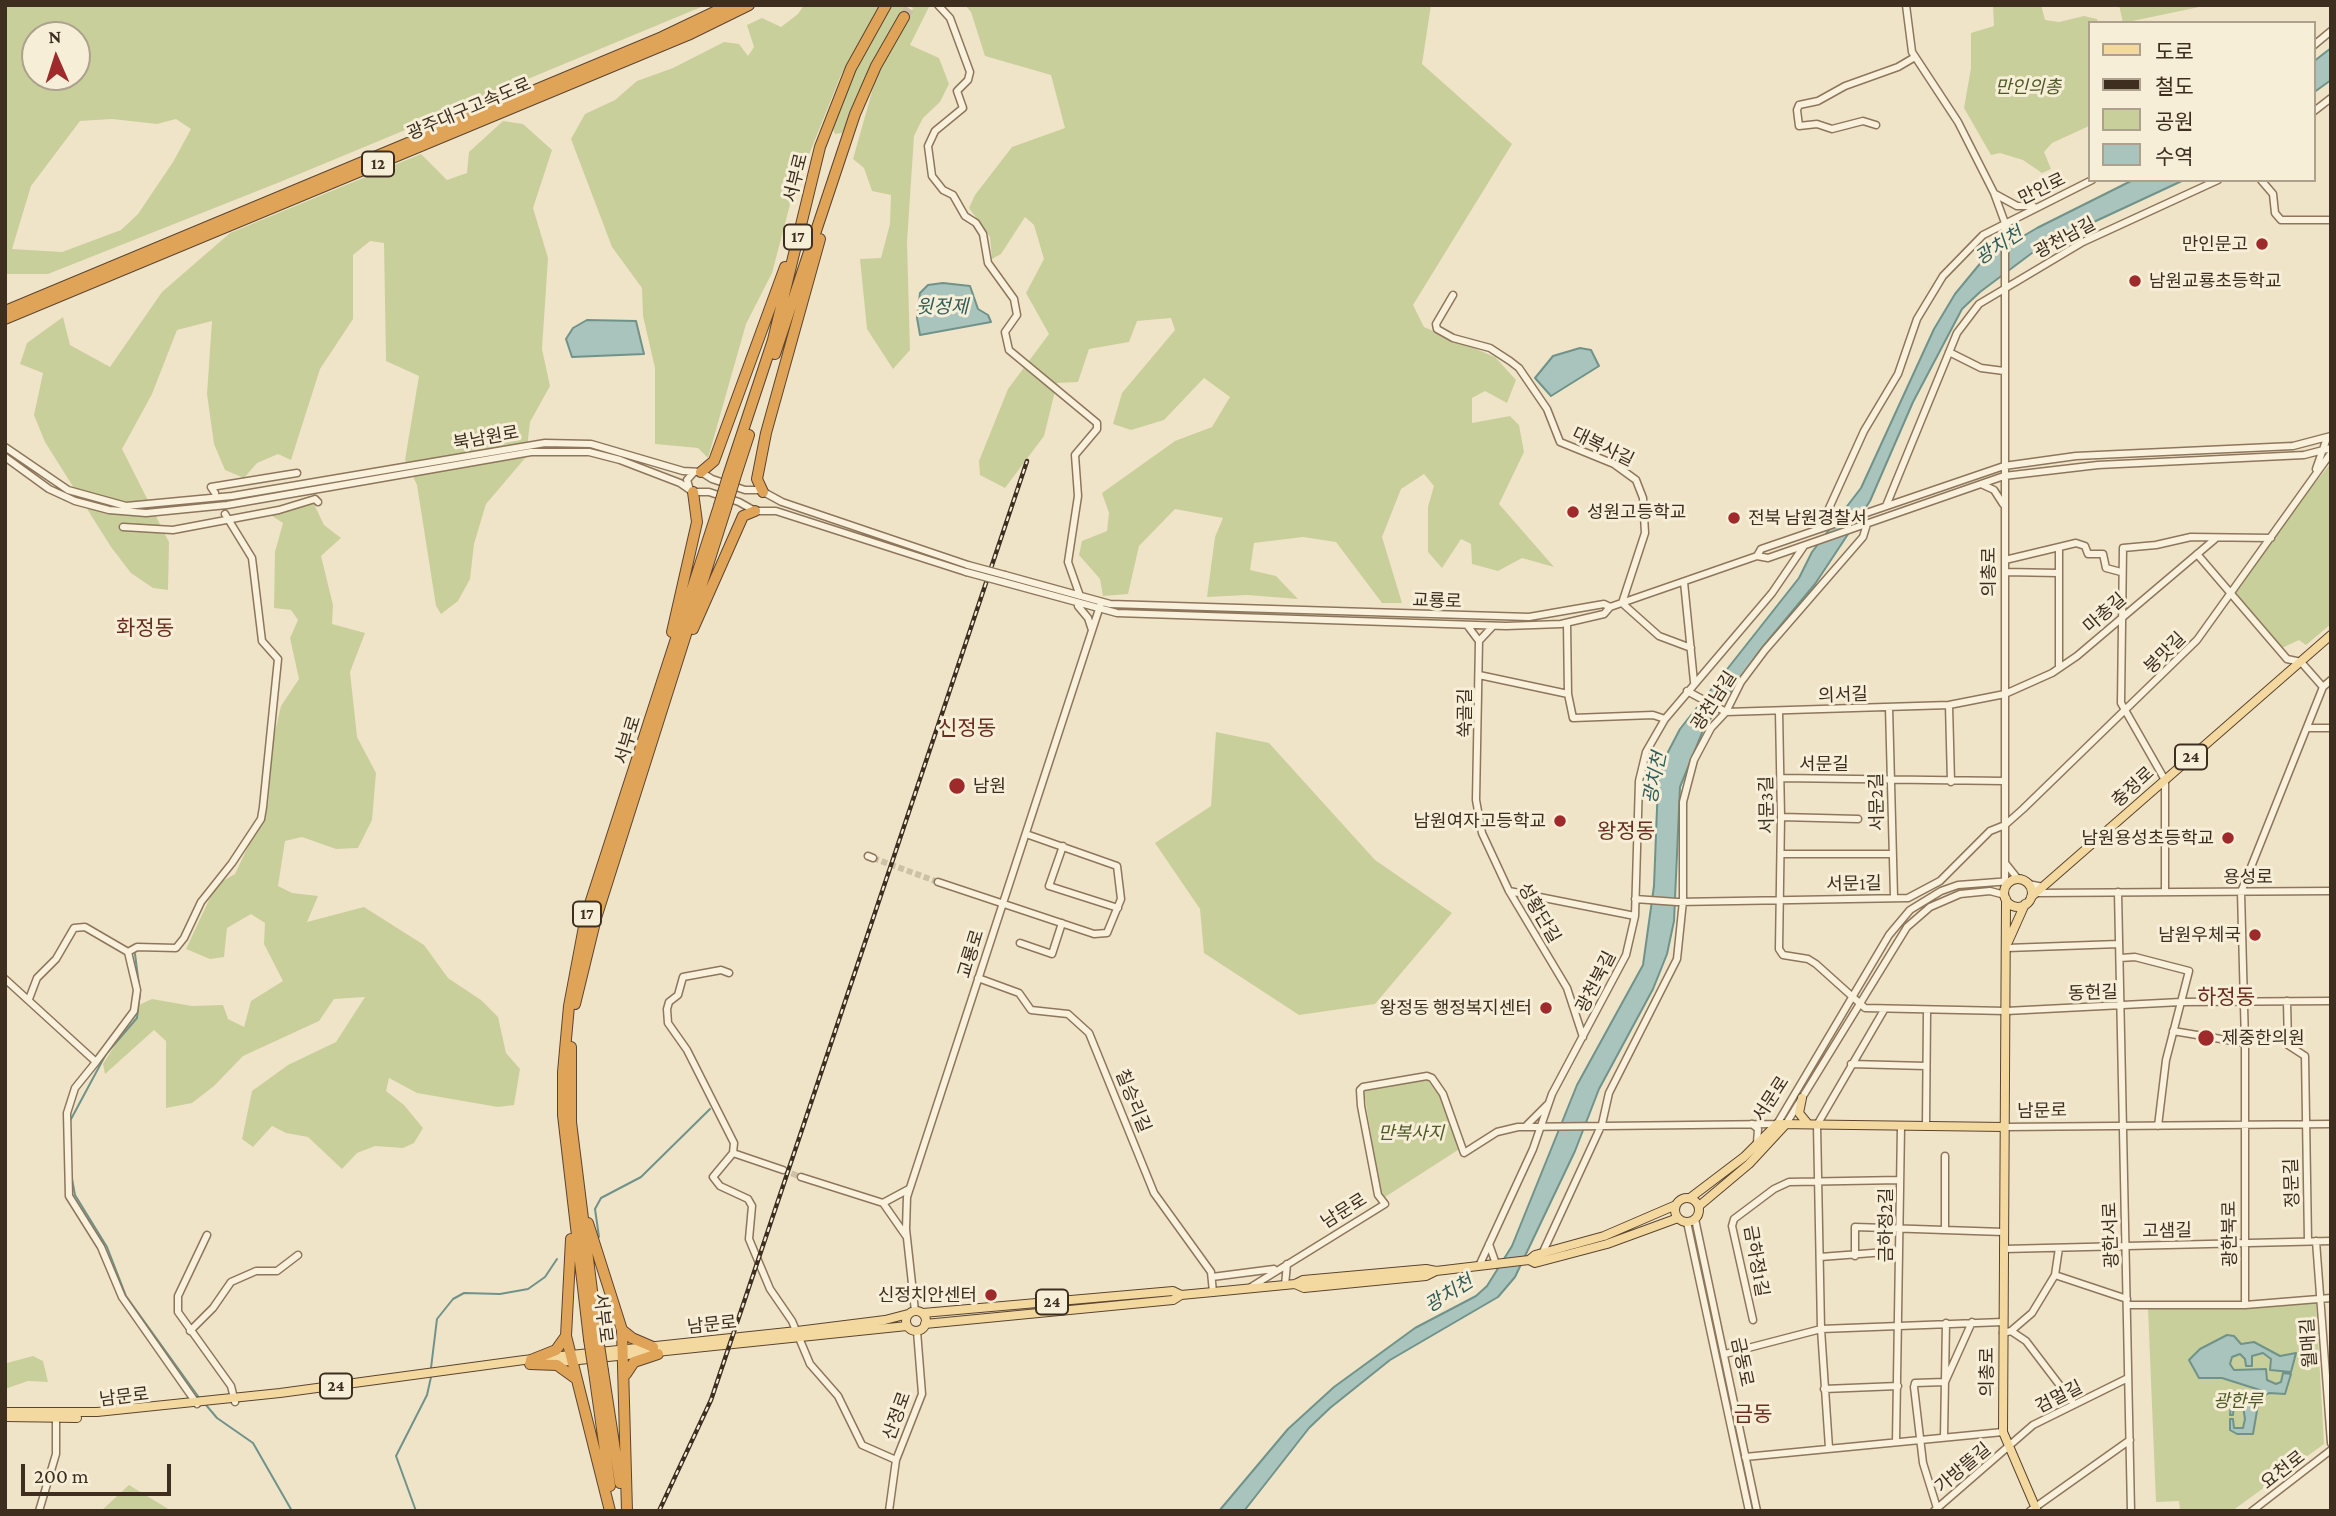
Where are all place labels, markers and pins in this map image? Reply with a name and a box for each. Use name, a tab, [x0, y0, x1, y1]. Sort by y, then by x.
place label: 만인문고	[2182, 233, 2248, 255]
marker: 만인문고	[2254, 236, 2270, 252]
place label: 남원교룡초등학교	[2149, 270, 2281, 292]
marker: 남원교룡초등학교	[2127, 273, 2143, 289]
place label: 성원고등학교	[1587, 501, 1686, 523]
marker: 성원고등학교	[1565, 504, 1581, 520]
place label: 전북 남원경찰서	[1748, 507, 1867, 529]
marker: 전북 남원경찰서	[1726, 510, 1742, 526]
place label: 남원	[973, 775, 1006, 797]
marker: 남원	[947, 776, 967, 796]
place label: 남원여자고등학교	[1414, 810, 1546, 832]
marker: 남원여자고등학교	[1552, 813, 1568, 829]
place label: 남원용성초등학교	[2082, 827, 2214, 849]
marker: 남원용성초등학교	[2220, 830, 2236, 846]
place label: 남원우체국	[2158, 924, 2241, 946]
marker: 남원우체국	[2247, 927, 2263, 943]
place label: 왕정동 행정복지센터	[1380, 997, 1532, 1019]
marker: 왕정동 행정복지센터	[1538, 1000, 1554, 1016]
place label: 제중한의원	[2222, 1027, 2305, 1049]
marker: 제중한의원	[2196, 1028, 2216, 1048]
place label: 신정치안센터	[878, 1284, 977, 1306]
marker: 신정치안센터	[983, 1287, 999, 1303]

